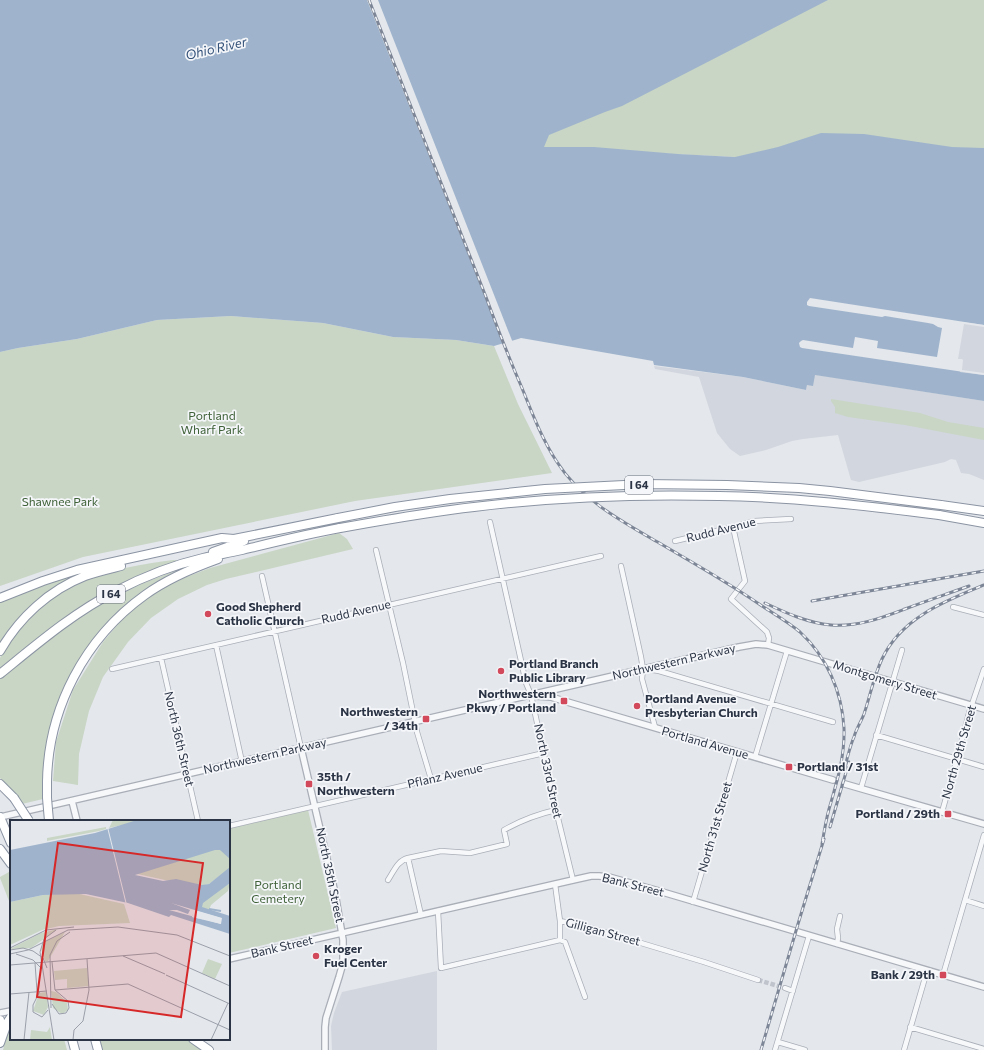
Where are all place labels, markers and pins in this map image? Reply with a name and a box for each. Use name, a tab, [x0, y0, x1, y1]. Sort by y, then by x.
place label: Good Shepherd Catholic Church	[216, 599, 304, 627]
marker: Good Shepherd Catholic Church	[203, 609, 213, 619]
place label: Portland Branch Public Library	[509, 656, 599, 684]
marker: Portland Branch Public Library	[496, 666, 506, 676]
place label: Northwestern Pkwy / Portland	[466, 686, 556, 714]
place label: Portland Avenue Presbyterian Church	[645, 691, 758, 719]
marker: Northwestern Pkwy / Portland	[559, 696, 569, 706]
marker: Portland Avenue Presbyterian Church	[632, 701, 642, 711]
place label: Northwestern / 34th	[340, 704, 418, 732]
marker: Northwestern / 34th	[421, 714, 431, 724]
place label: Portland / 31st	[797, 759, 878, 773]
marker: Portland / 31st	[784, 762, 794, 772]
place label: 35th / Northwestern	[317, 769, 395, 797]
marker: 35th / Northwestern	[304, 779, 314, 789]
place label: Portland / 29th	[855, 806, 940, 820]
marker: Portland / 29th	[943, 809, 953, 819]
place label: Kroger Fuel Center	[324, 941, 387, 969]
marker: Kroger Fuel Center	[311, 951, 321, 961]
place label: Bank / 29th	[871, 967, 935, 981]
marker: Bank / 29th	[938, 970, 948, 980]

